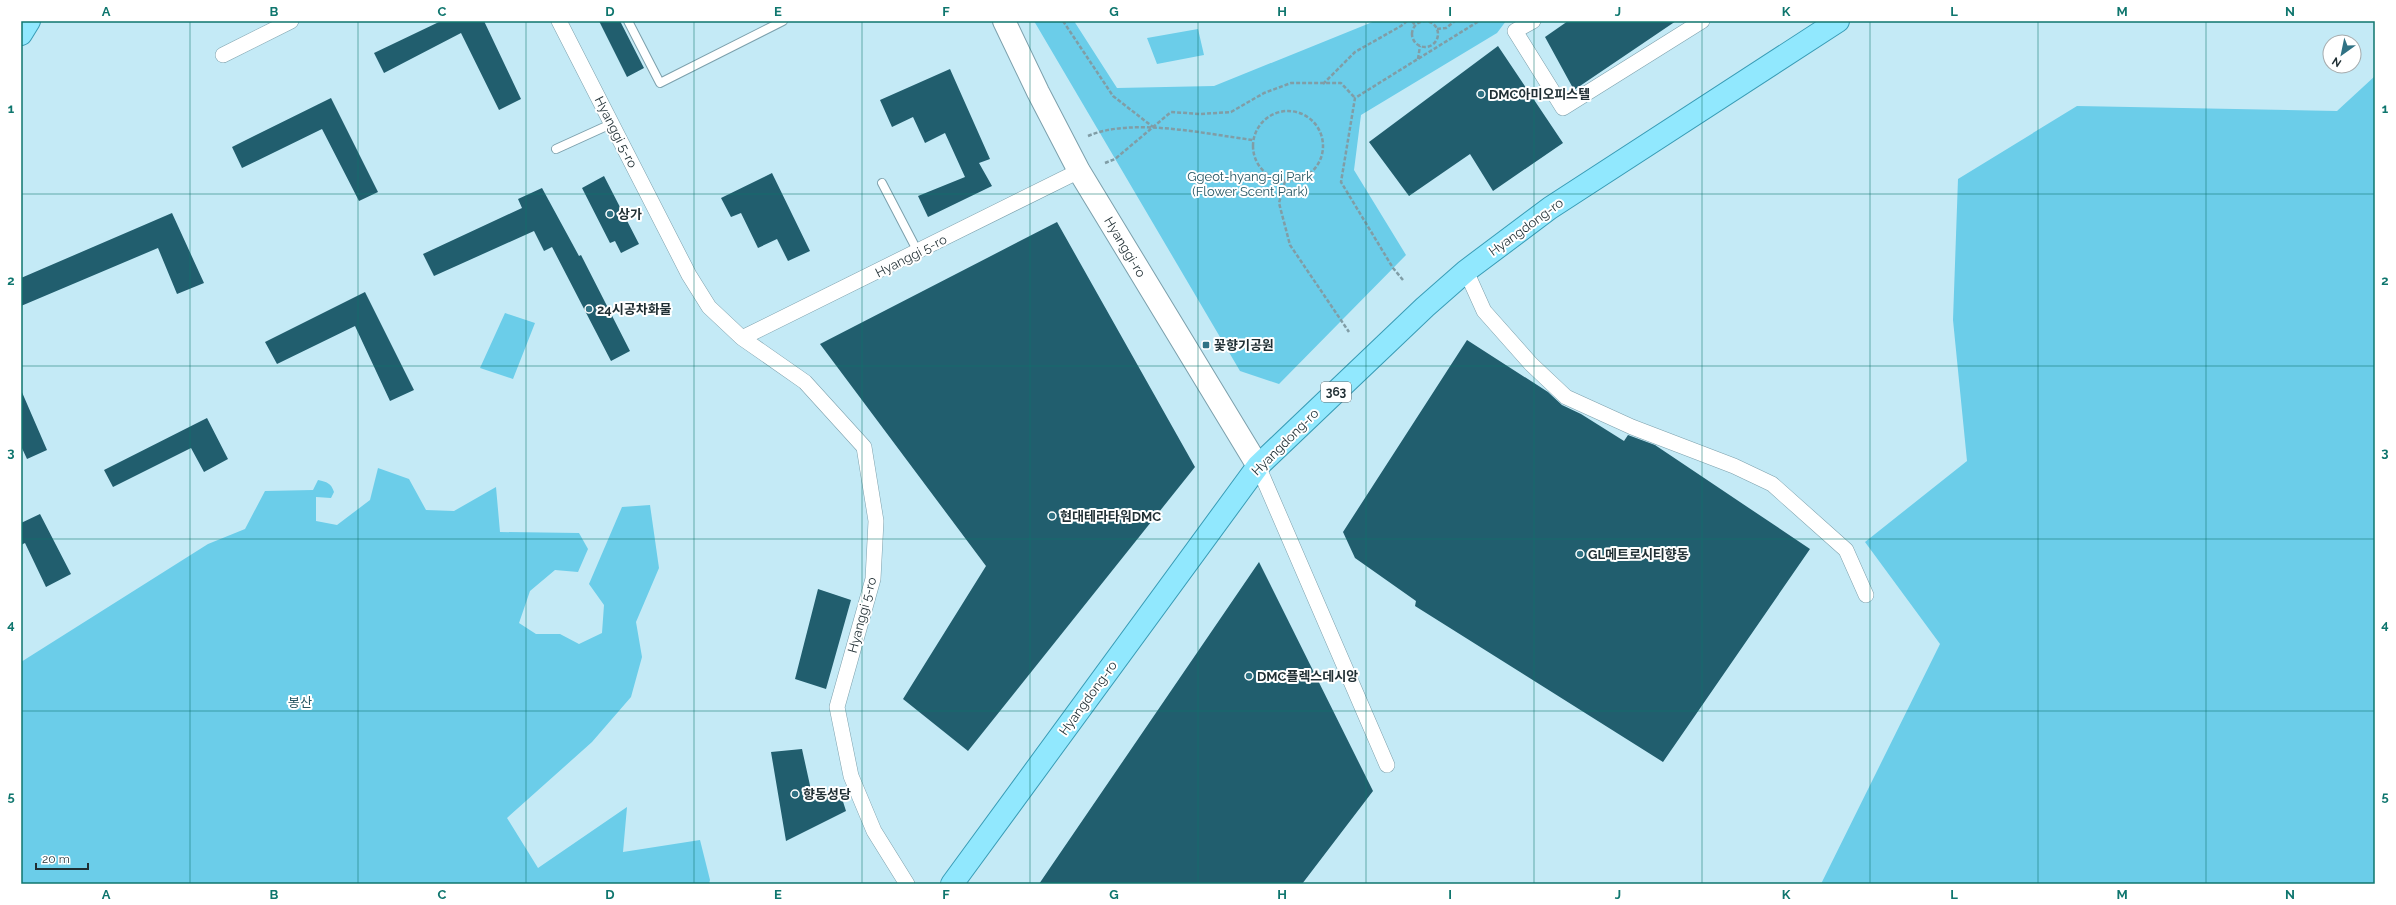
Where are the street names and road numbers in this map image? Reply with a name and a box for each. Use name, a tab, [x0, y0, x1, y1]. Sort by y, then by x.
street label: Hyanggi 5-ro	[592, 94, 640, 170]
street label: Hyangdong-ro	[1486, 195, 1566, 259]
street label: Hyanggi-ro	[1101, 214, 1149, 280]
street label: Hyanggi 5-ro	[873, 232, 949, 280]
road number: 363	[1321, 382, 1351, 402]
street label: Hyangdong-ro	[1249, 405, 1322, 478]
street label: Hyanggi 5-ro	[845, 575, 879, 655]
street label: Hyangdong-ro	[1056, 658, 1120, 738]

